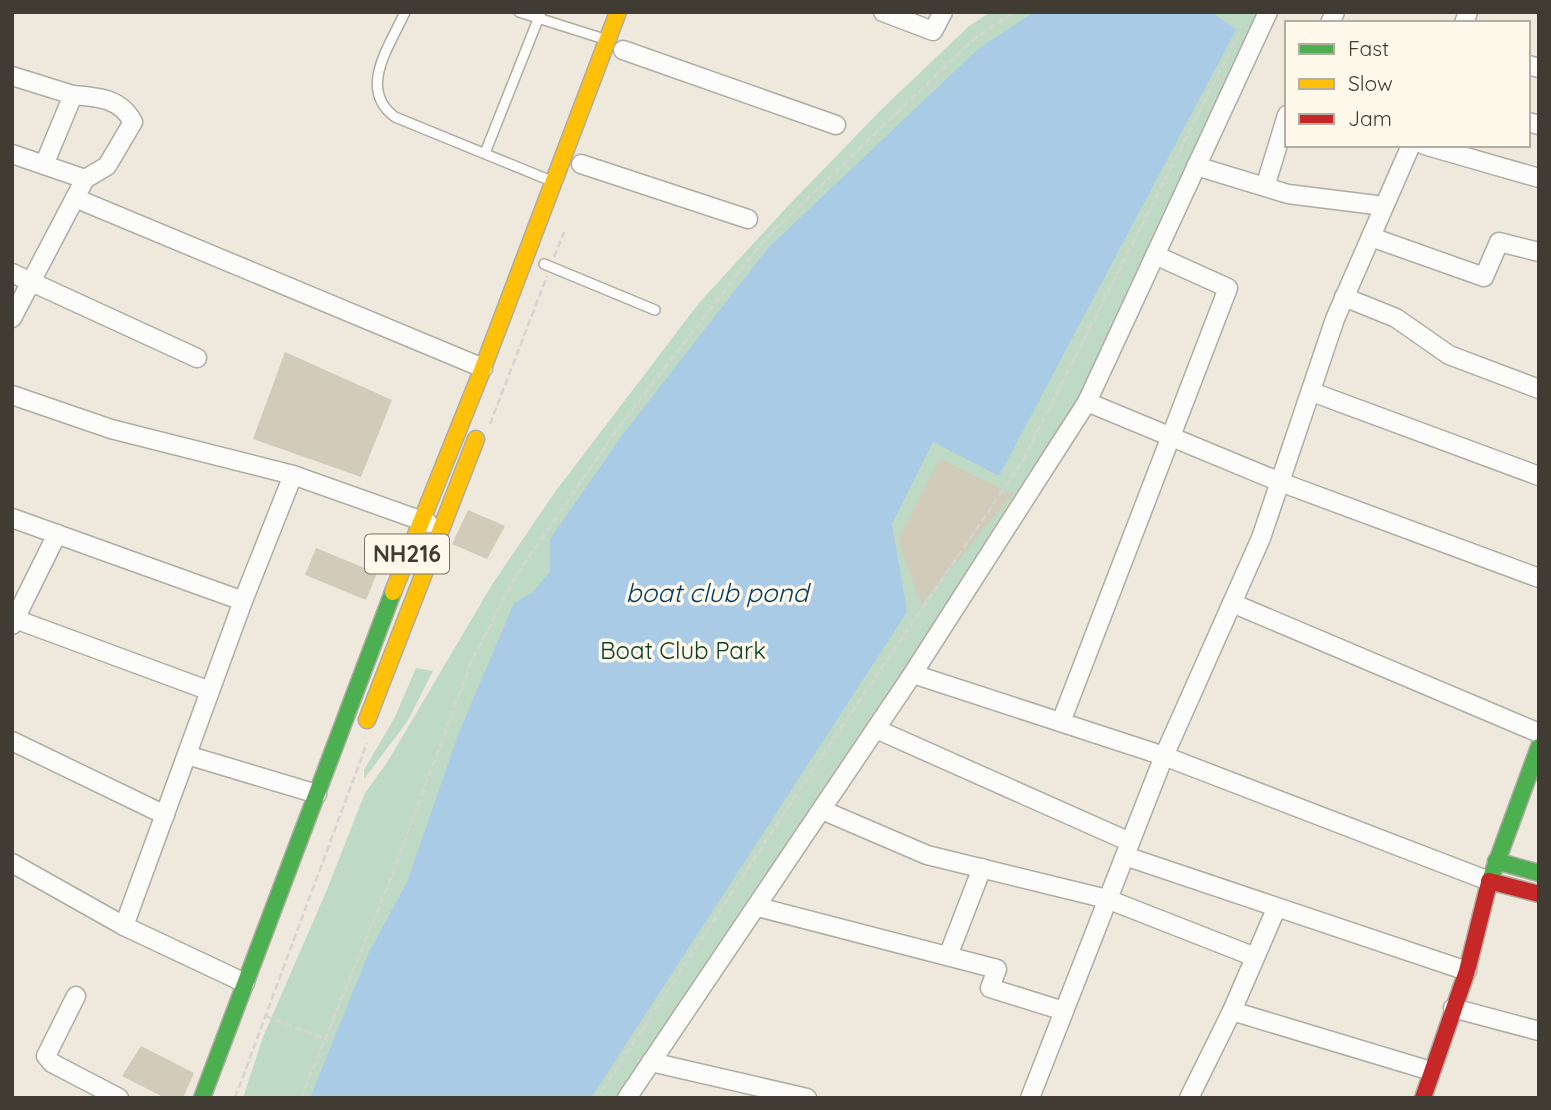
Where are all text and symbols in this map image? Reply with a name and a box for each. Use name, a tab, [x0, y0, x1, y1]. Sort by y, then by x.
legend	[1285, 21, 1530, 147]
text: Fast	[1348, 35, 1389, 61]
text: Slow	[1348, 70, 1393, 96]
text: Jam	[1348, 105, 1392, 131]
road number: NH216	[365, 534, 449, 574]
water label: boat club pond	[626, 576, 811, 609]
park label: Boat Club Park	[600, 635, 766, 665]

